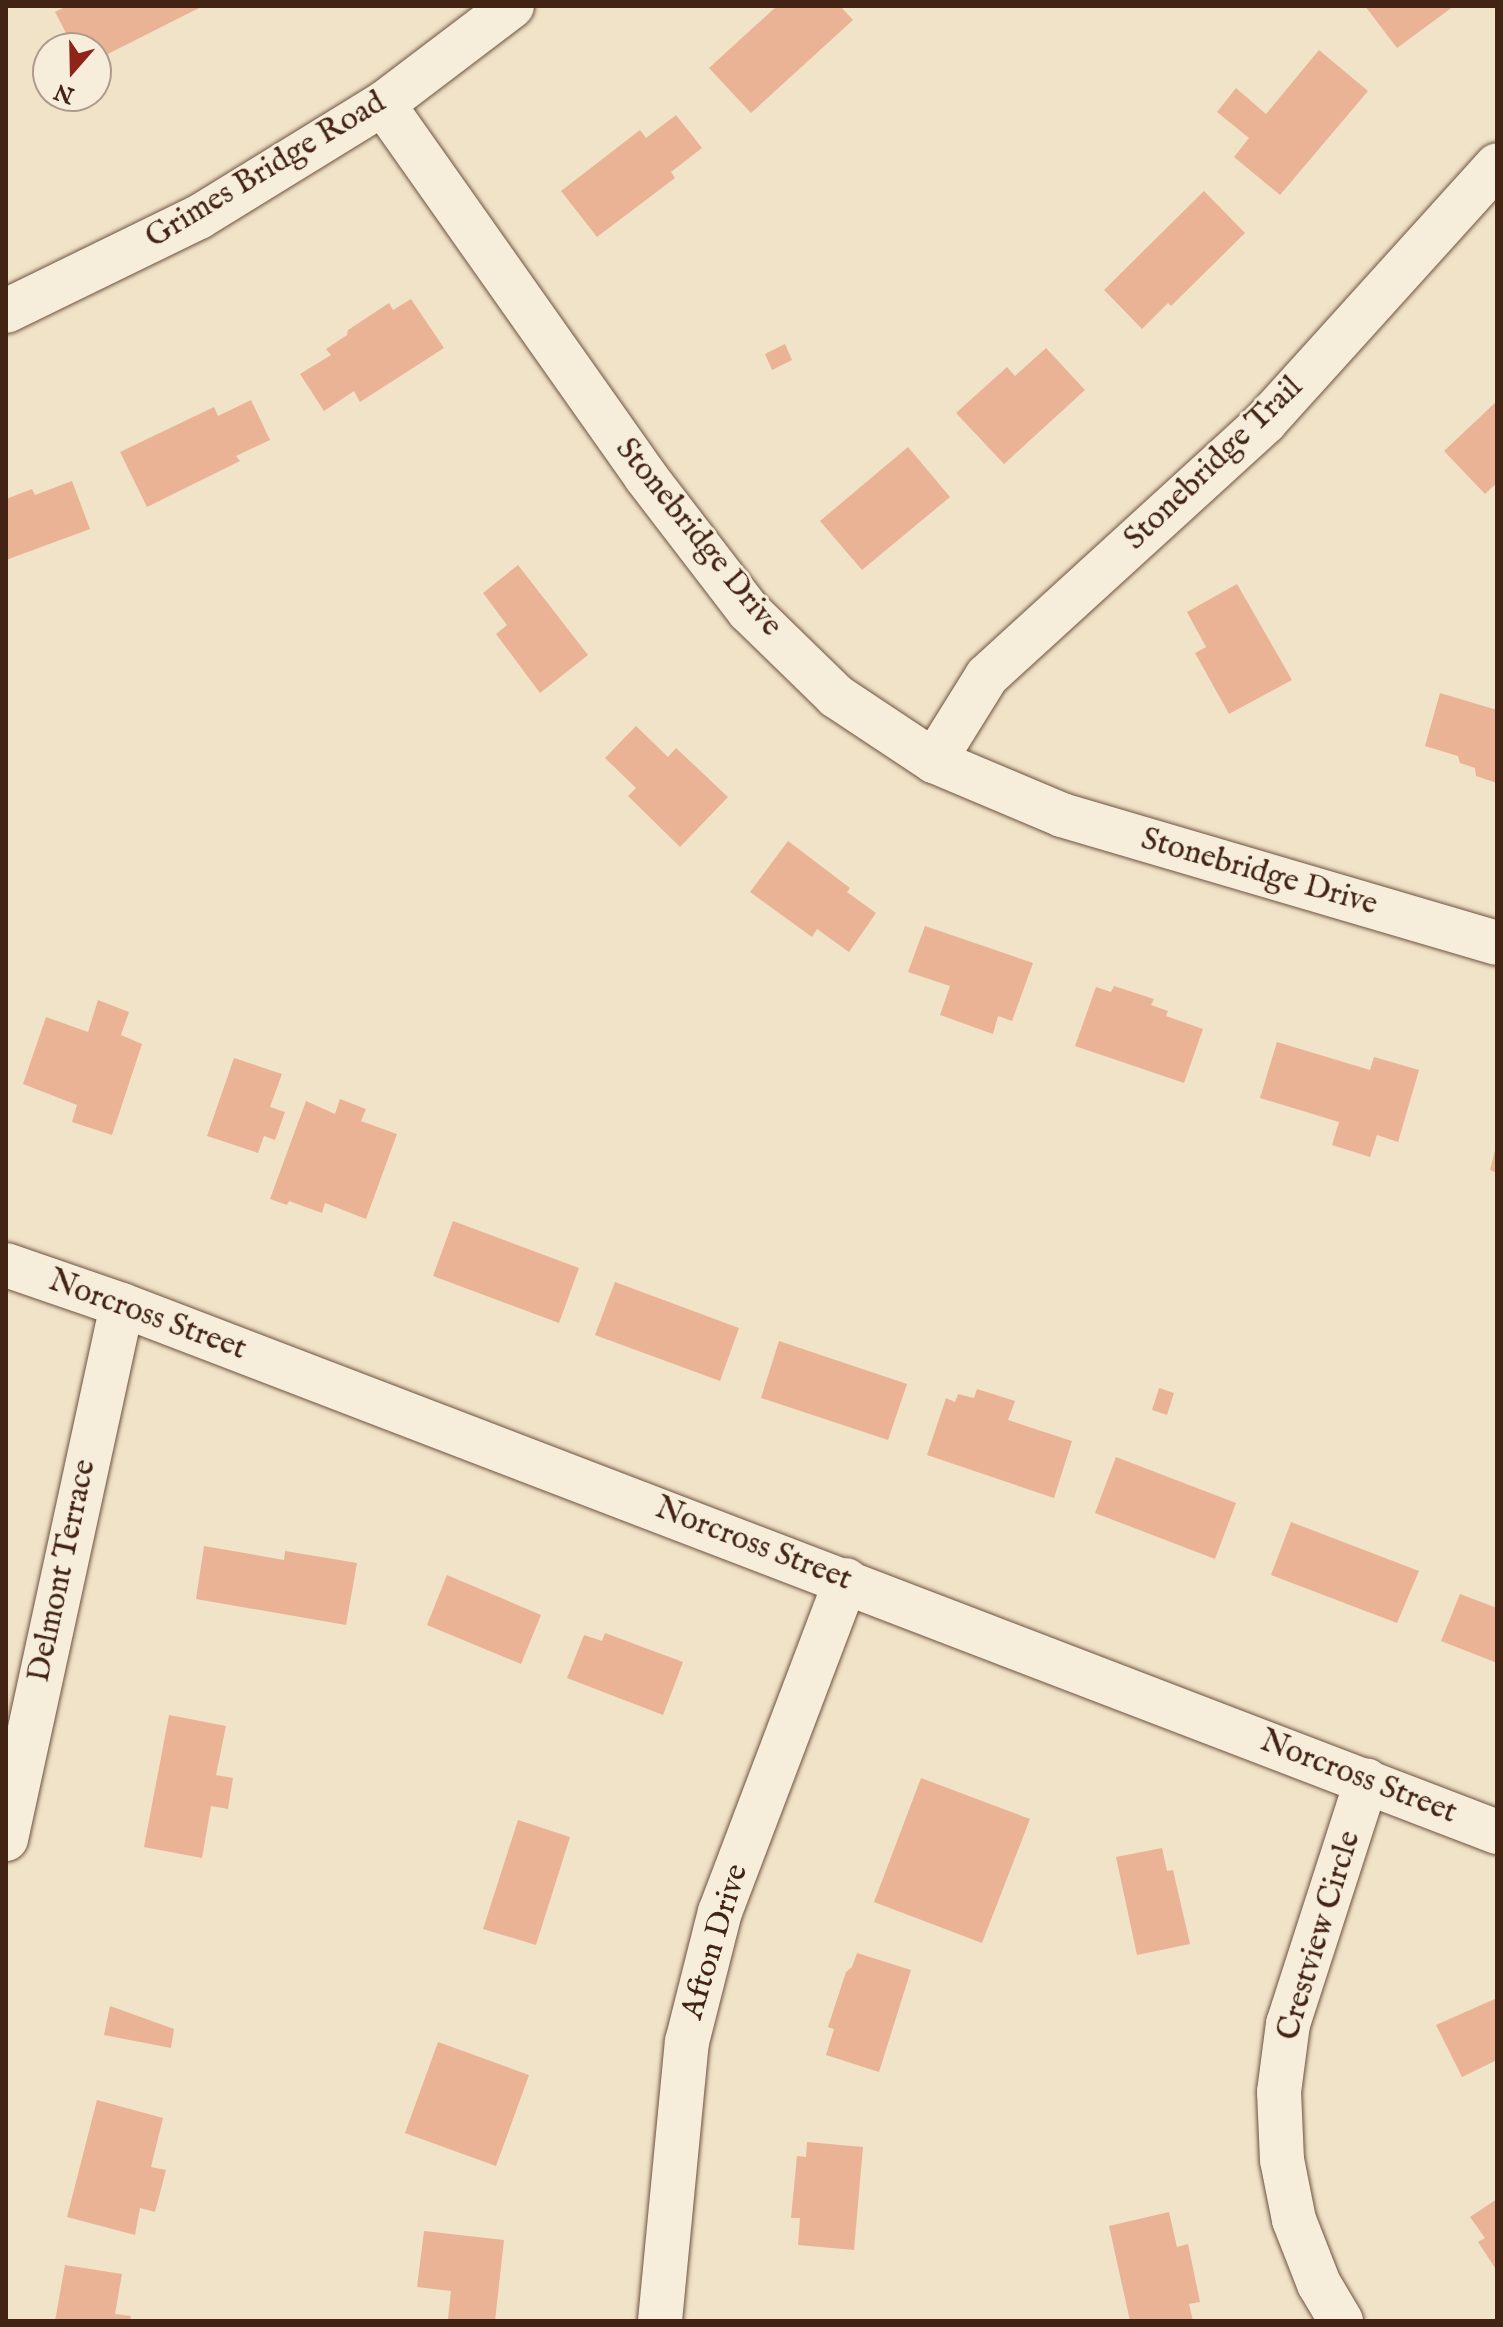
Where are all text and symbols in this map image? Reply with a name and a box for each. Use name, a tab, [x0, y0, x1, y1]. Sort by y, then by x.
north arrow	[32, 32, 112, 112]
text: N	[51, 76, 78, 109]
street label: Grimes Bridge Road	[139, 84, 393, 258]
street label: Stonebridge Trail	[1117, 369, 1311, 559]
street label: Stonebridge Drive	[606, 431, 790, 645]
street label: Stonebridge Drive	[1136, 821, 1382, 925]
street label: Norcross Street	[43, 1262, 251, 1370]
street label: Delmont Terrace	[21, 1456, 105, 1686]
street label: Norcross Street	[649, 1490, 857, 1600]
street label: Norcross Street	[1254, 1723, 1462, 1833]
street label: Crestview Circle	[1270, 1827, 1370, 2045]
street label: Afton Drive	[674, 1860, 758, 2024]

